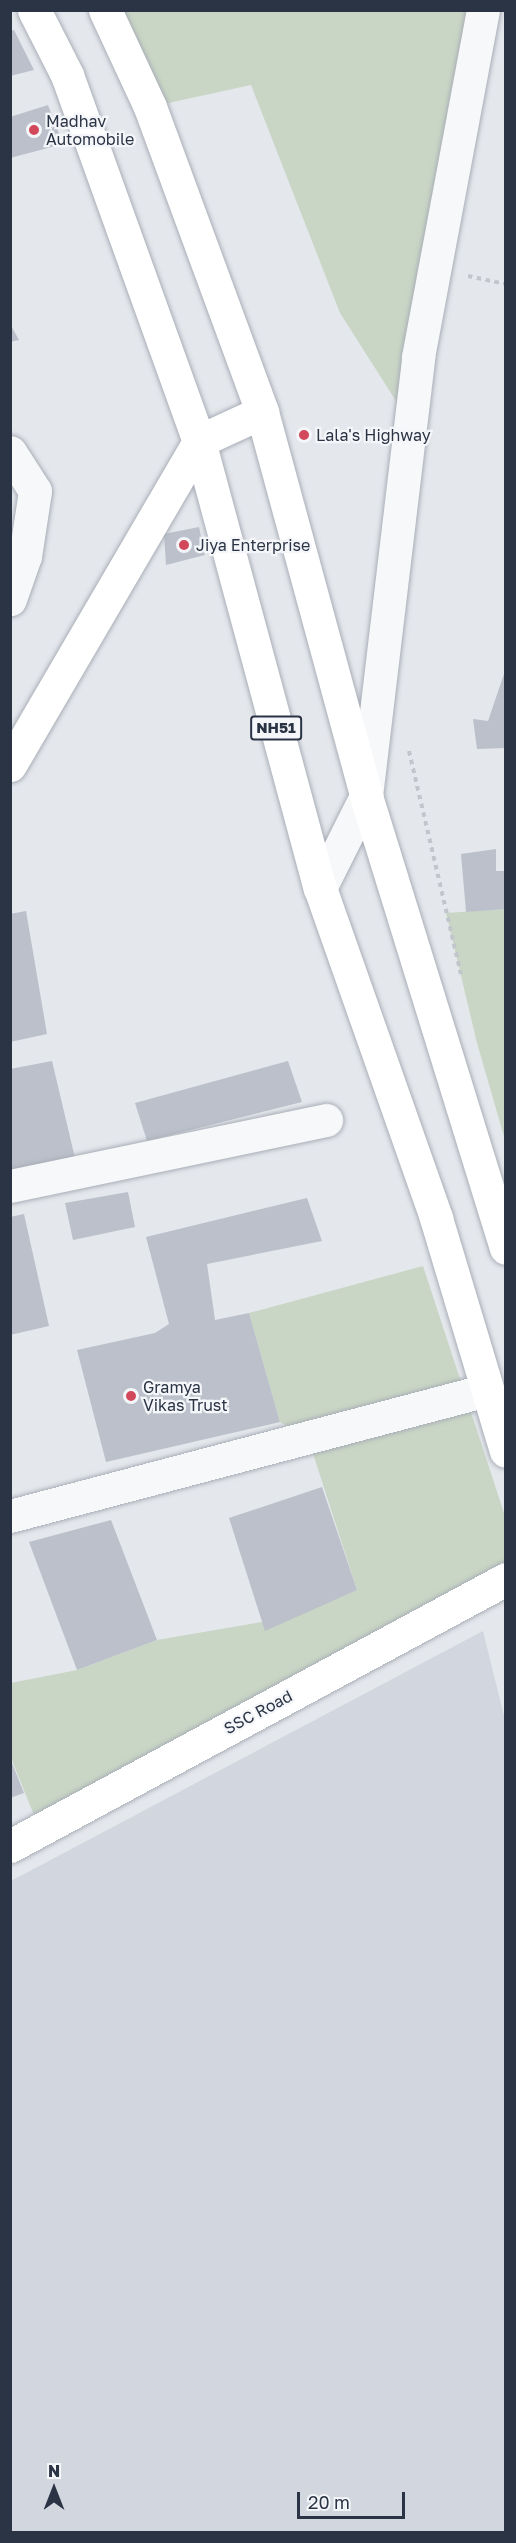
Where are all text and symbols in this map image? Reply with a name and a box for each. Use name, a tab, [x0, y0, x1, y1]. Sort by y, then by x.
place label: Madhav Automobile	[46, 111, 134, 149]
marker: Madhav Automobile	[27, 123, 41, 137]
place label: Lala's Highway	[316, 425, 431, 445]
marker: Lala's Highway	[297, 428, 311, 442]
place label: Jiya Enterprise	[196, 535, 310, 555]
marker: Jiya Enterprise	[177, 538, 191, 552]
road number: NH51	[249, 716, 303, 740]
place label: Gramya Vikas Trust	[143, 1377, 228, 1415]
marker: Gramya Vikas Trust	[124, 1389, 138, 1403]
street label: SSC Road	[221, 1686, 295, 1738]
north arrow	[24, 2459, 84, 2519]
text: N	[48, 2461, 60, 2481]
scale bar	[300, 2480, 408, 2518]
text: 20 m	[308, 2491, 350, 2513]

